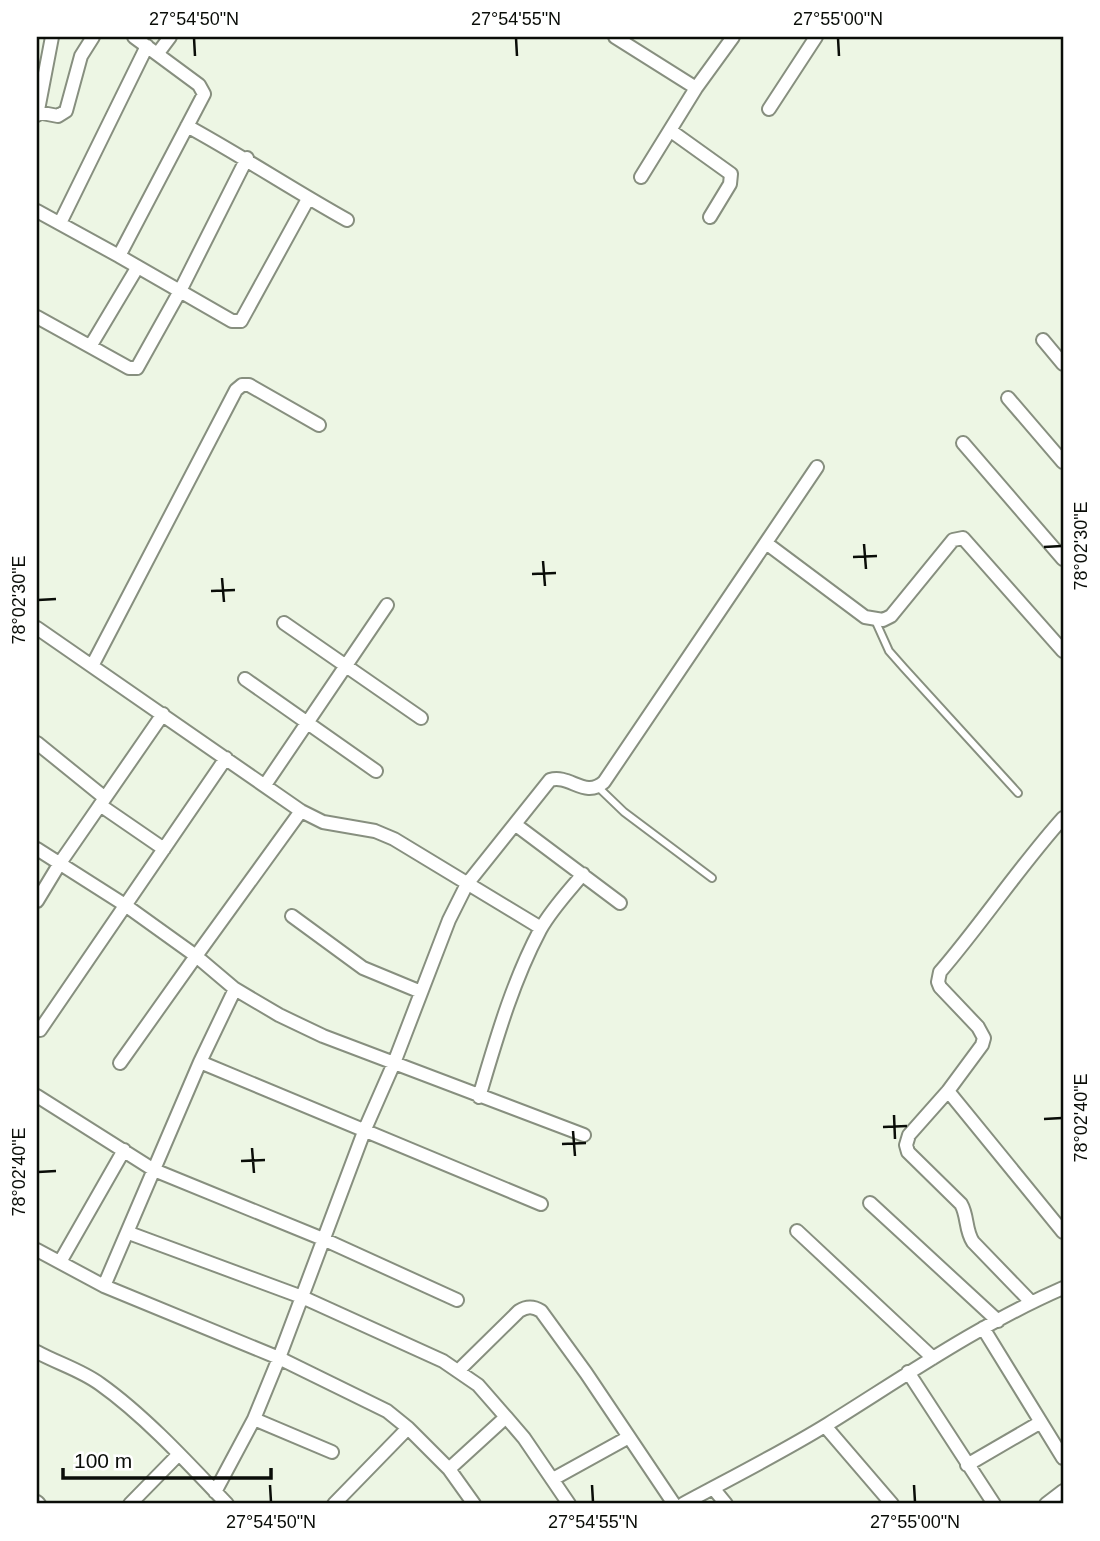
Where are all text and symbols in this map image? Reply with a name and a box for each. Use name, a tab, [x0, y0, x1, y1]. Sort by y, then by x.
text: 27°54'50"N	[149, 9, 239, 29]
text: 27°54'55"N	[471, 9, 561, 29]
text: 27°55'00"N	[793, 9, 883, 29]
text: 78°02'30"E	[1071, 501, 1091, 591]
text: 78°02'30"E	[9, 555, 29, 645]
text: 78°02'40"E	[1071, 1073, 1091, 1163]
text: 78°02'40"E	[9, 1127, 29, 1217]
scale bar	[63, 1436, 271, 1480]
text: 100 m	[74, 1449, 132, 1472]
text: 27°54'50"N	[226, 1512, 316, 1532]
text: 27°54'55"N	[548, 1512, 638, 1532]
text: 27°55'00"N	[870, 1512, 960, 1532]

